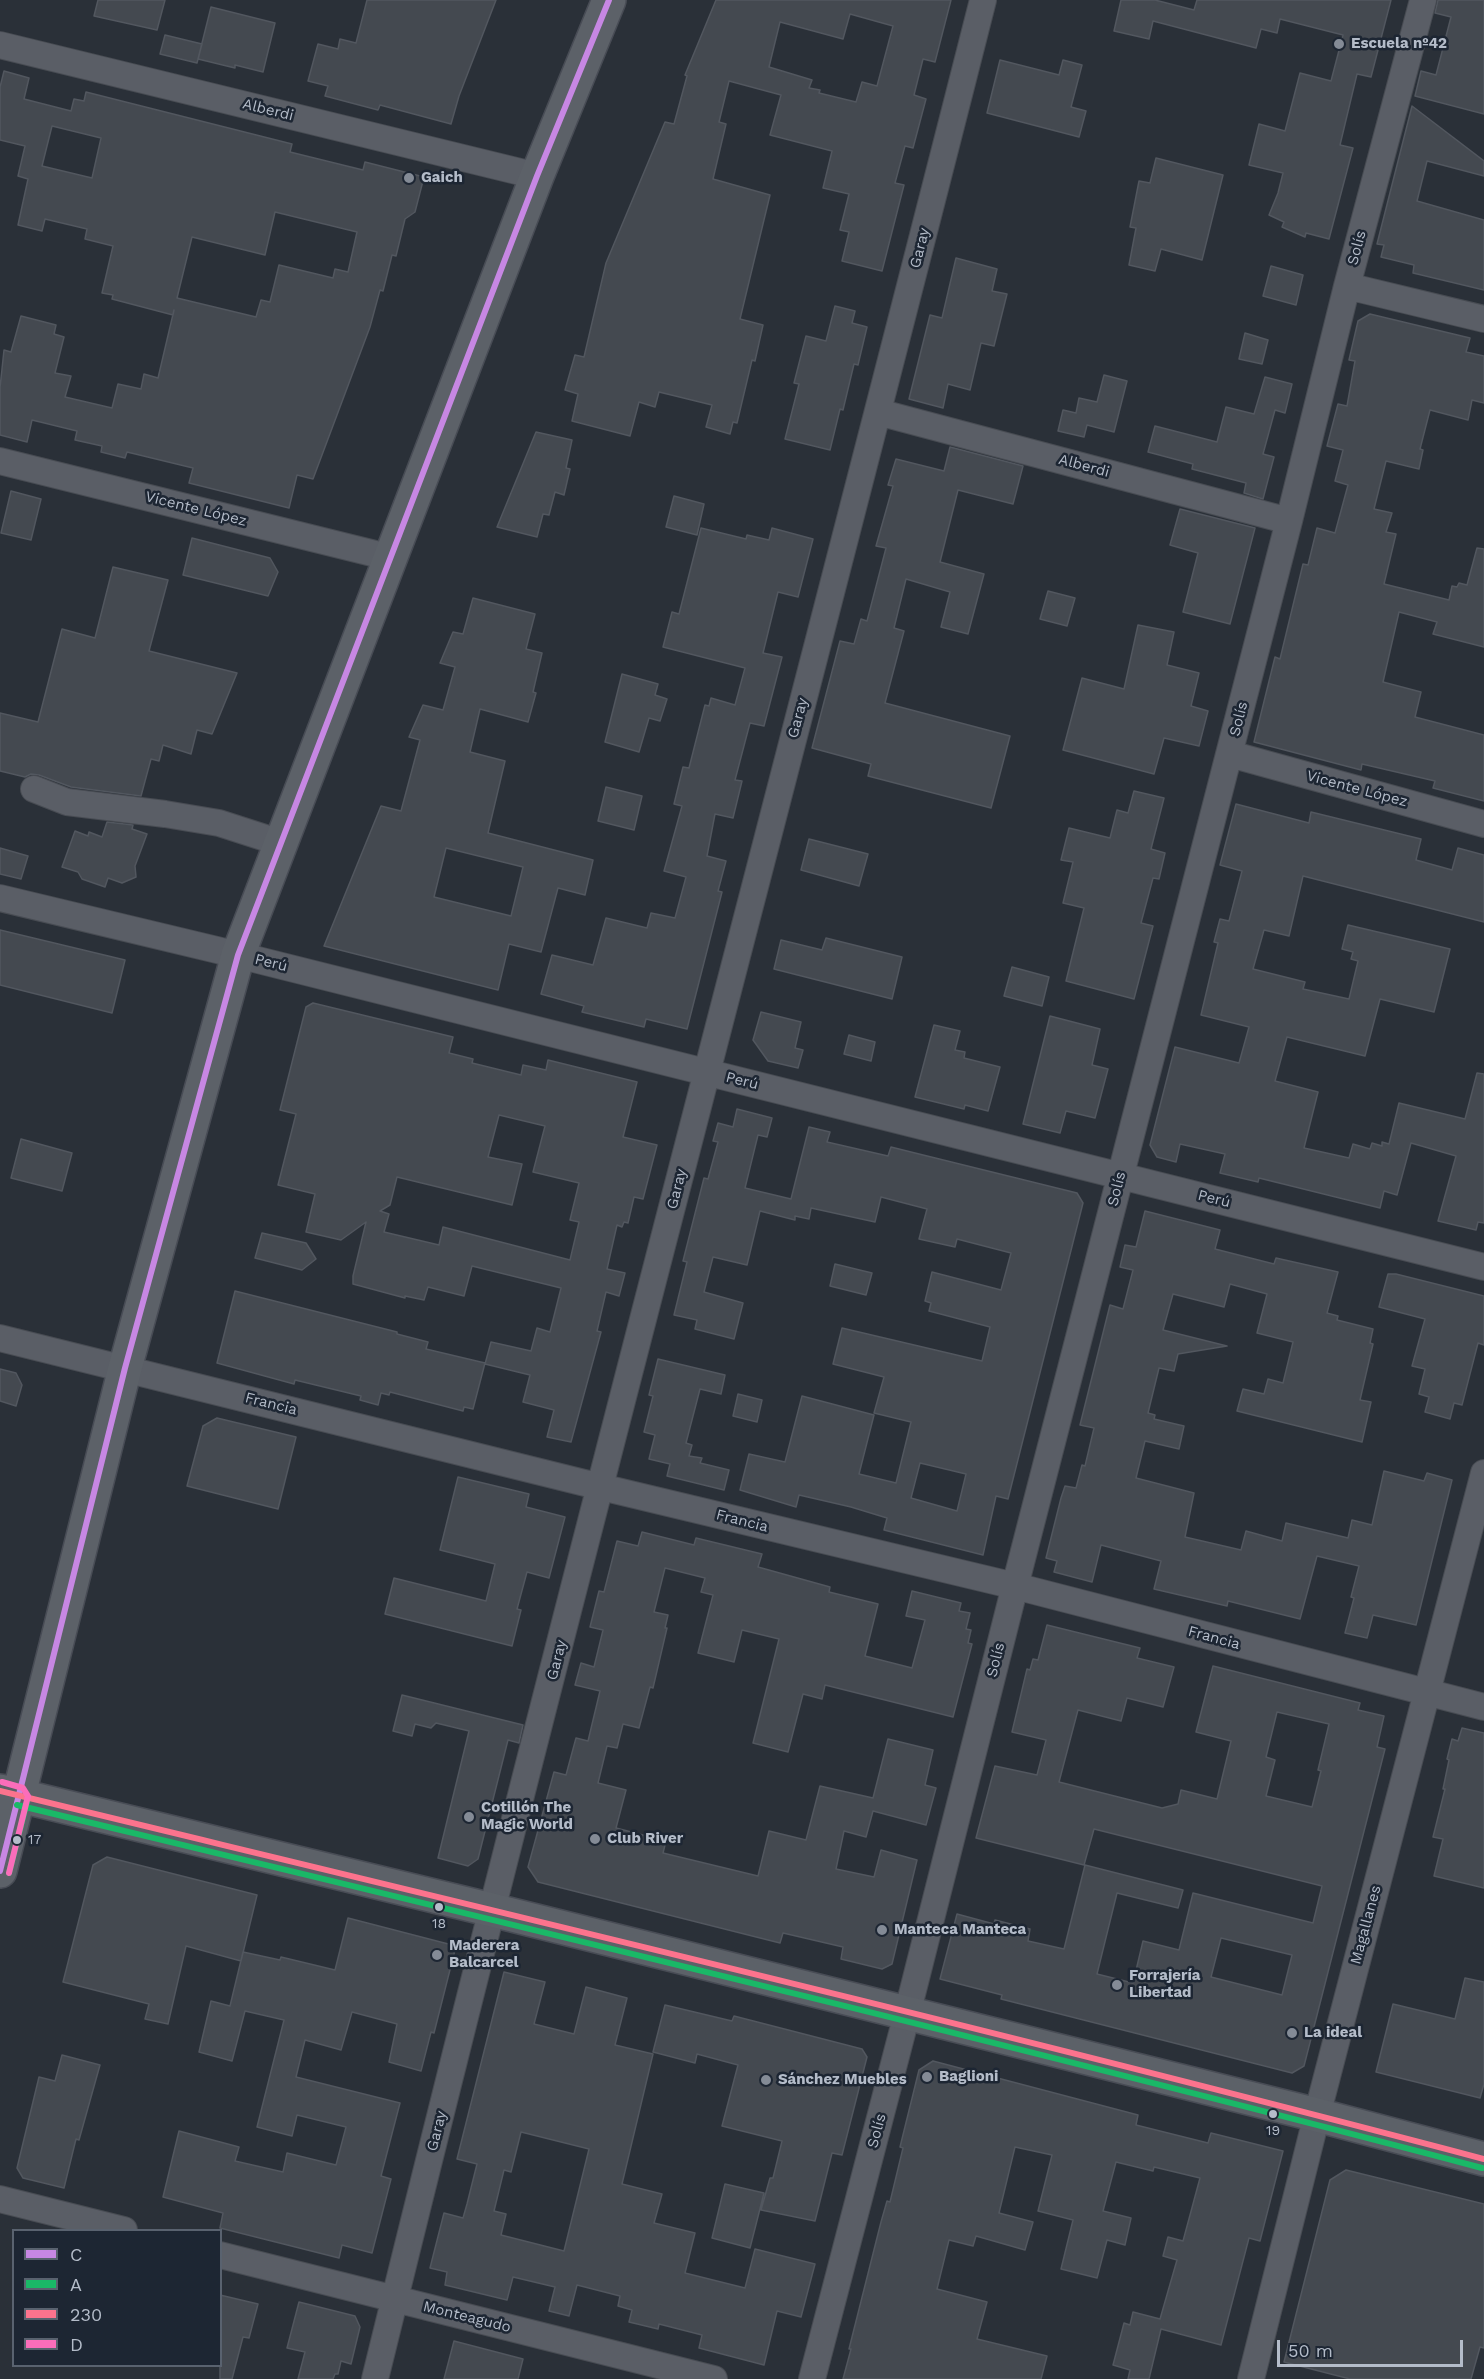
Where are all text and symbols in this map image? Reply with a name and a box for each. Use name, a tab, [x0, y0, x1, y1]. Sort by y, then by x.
place label: Escuela nº42	[1351, 35, 1447, 53]
marker: Escuela nº42	[1332, 37, 1346, 51]
street label: Alberdi	[241, 95, 295, 125]
place label: Gaich	[421, 169, 463, 187]
marker: Gaich	[402, 171, 416, 185]
street label: Garay	[906, 226, 934, 270]
street label: Solís	[1344, 229, 1370, 267]
street label: Alberdi	[1057, 451, 1111, 481]
street label: Vicente López	[143, 488, 249, 530]
street label: Garay	[784, 696, 812, 740]
street label: Solís	[1226, 700, 1252, 738]
street label: Vicente López	[1305, 767, 1409, 811]
street label: Perú	[253, 950, 289, 976]
street label: Perú	[724, 1068, 760, 1094]
street label: Garay	[663, 1167, 691, 1211]
street label: Solís	[1104, 1170, 1130, 1208]
street label: Perú	[1196, 1186, 1232, 1212]
street label: Francia	[243, 1389, 299, 1419]
street label: Francia	[714, 1506, 770, 1536]
street label: Francia	[1186, 1622, 1242, 1654]
street label: Garay	[543, 1638, 571, 1682]
street label: Solís	[983, 1641, 1009, 1679]
place label: Cotillón The Magic World	[481, 1799, 573, 1834]
marker: Cotillón The Magic World	[462, 1810, 476, 1824]
place label: Club River	[607, 1830, 683, 1848]
place label: 17	[28, 1832, 41, 1848]
marker: Club River	[588, 1832, 602, 1846]
marker: 17	[11, 1834, 23, 1846]
street label: Magallanes	[1347, 1883, 1385, 1967]
marker: 18	[433, 1901, 445, 1913]
place label: 18	[432, 1916, 446, 1932]
place label: Manteca Manteca	[894, 1921, 1026, 1939]
marker: Manteca Manteca	[875, 1923, 889, 1937]
place label: Maderera Balcarcel	[449, 1937, 519, 1972]
marker: Maderera Balcarcel	[430, 1948, 444, 1962]
place label: Forrajería Libertad	[1129, 1967, 1200, 2002]
marker: Forrajería Libertad	[1110, 1978, 1124, 1992]
place label: La ideal	[1304, 2024, 1362, 2042]
marker: La ideal	[1285, 2026, 1299, 2040]
place label: Baglioni	[939, 2068, 998, 2086]
marker: Baglioni	[920, 2070, 934, 2084]
place label: Sánchez Muebles	[778, 2071, 907, 2089]
marker: Sánchez Muebles	[759, 2073, 773, 2087]
marker: 19	[1267, 2108, 1279, 2120]
street label: Garay	[423, 2109, 451, 2153]
street label: Solís	[864, 2112, 890, 2150]
place label: 19	[1266, 2123, 1280, 2139]
legend	[12, 2229, 222, 2367]
text: C	[70, 2244, 82, 2265]
text: A	[70, 2274, 82, 2295]
street label: Monteagudo	[421, 2297, 513, 2337]
text: 230	[70, 2304, 102, 2325]
scale bar	[1280, 2328, 1466, 2366]
text: D	[70, 2334, 83, 2355]
text: 50 m	[1288, 2340, 1333, 2361]

